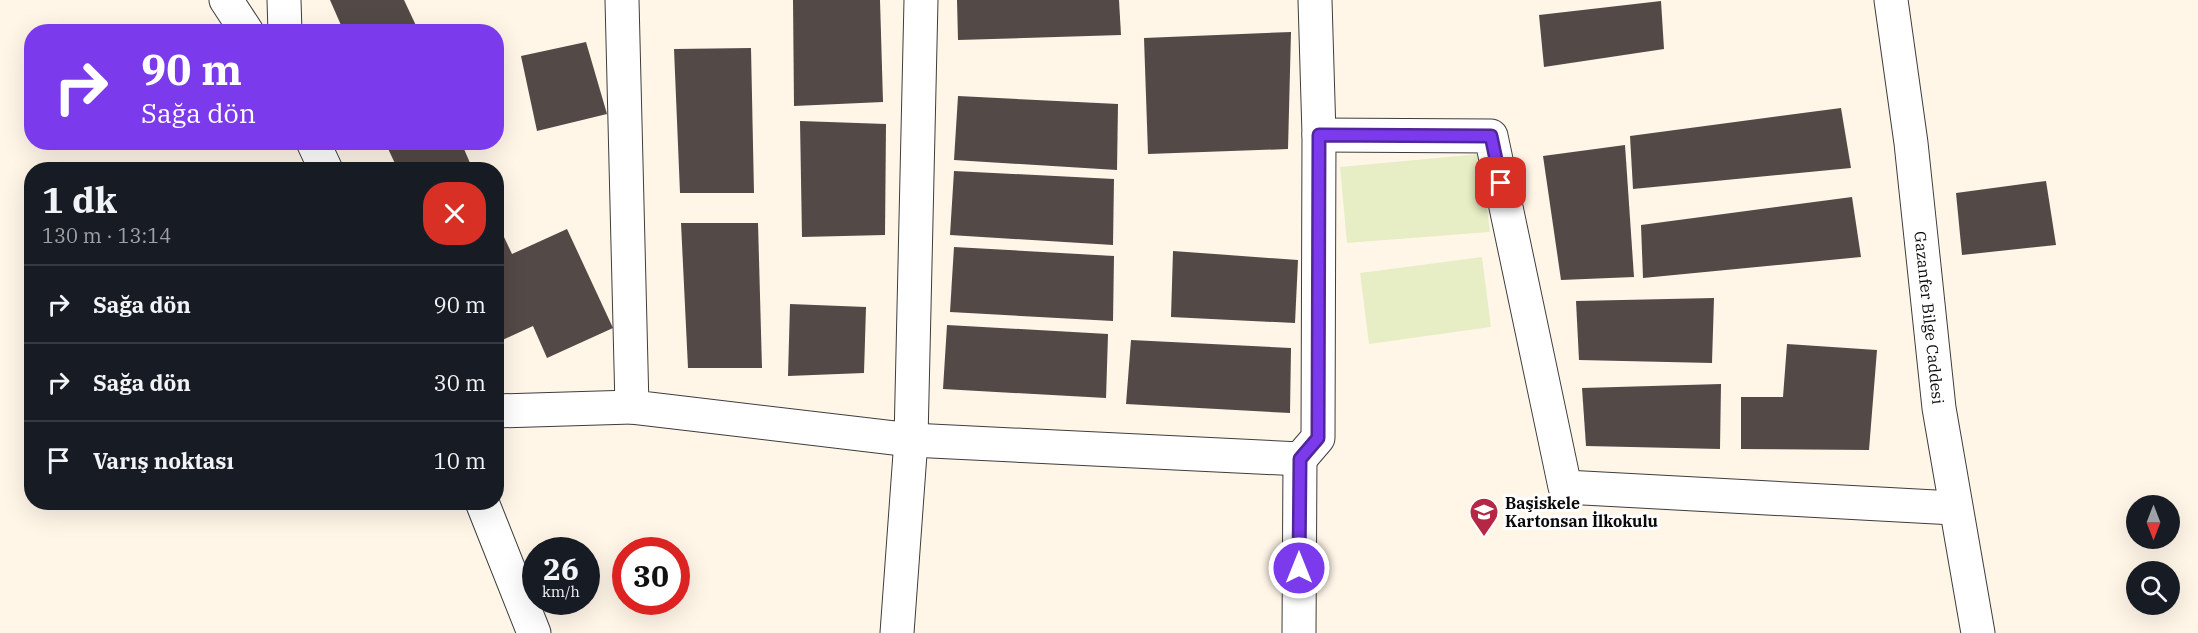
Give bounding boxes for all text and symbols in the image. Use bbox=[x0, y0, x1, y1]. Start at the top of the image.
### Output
text: 90 m bbox=[141, 42, 242, 97]
icon: right bbox=[42, 48, 120, 126]
text: Sağa dön bbox=[141, 95, 256, 130]
pin bbox=[1475, 157, 1526, 208]
icon: arrive bbox=[1484, 166, 1517, 199]
text: 1 dk bbox=[42, 176, 117, 223]
button: close bbox=[423, 182, 486, 245]
text: 130 m · 13:14 bbox=[42, 222, 171, 249]
street label: Gazanfer Bilge Caddesi bbox=[1910, 230, 1949, 405]
icon: right bbox=[42, 288, 75, 321]
text: Sağa dön bbox=[93, 290, 191, 319]
text: 90 m bbox=[434, 290, 486, 319]
icon: right bbox=[42, 366, 75, 399]
text: Sağa dön bbox=[93, 368, 191, 397]
text: 30 m bbox=[434, 368, 486, 397]
icon: arrive bbox=[42, 444, 75, 477]
text: Varış noktası bbox=[93, 446, 234, 475]
text: 10 m bbox=[434, 446, 486, 475]
place label: Başiskele Kartonsan İlkokulu bbox=[1505, 493, 1658, 531]
north arrow bbox=[2126, 495, 2180, 549]
map controls bbox=[2126, 495, 2180, 615]
school or university icon: Başiskele Kartonsan İlkokulu bbox=[1468, 496, 1500, 538]
position arrow bbox=[1267, 536, 1331, 600]
speed limit sign: 30 bbox=[612, 537, 690, 615]
text: 26 bbox=[543, 549, 579, 588]
button: search bbox=[2126, 561, 2180, 615]
text: km/h bbox=[542, 582, 580, 601]

